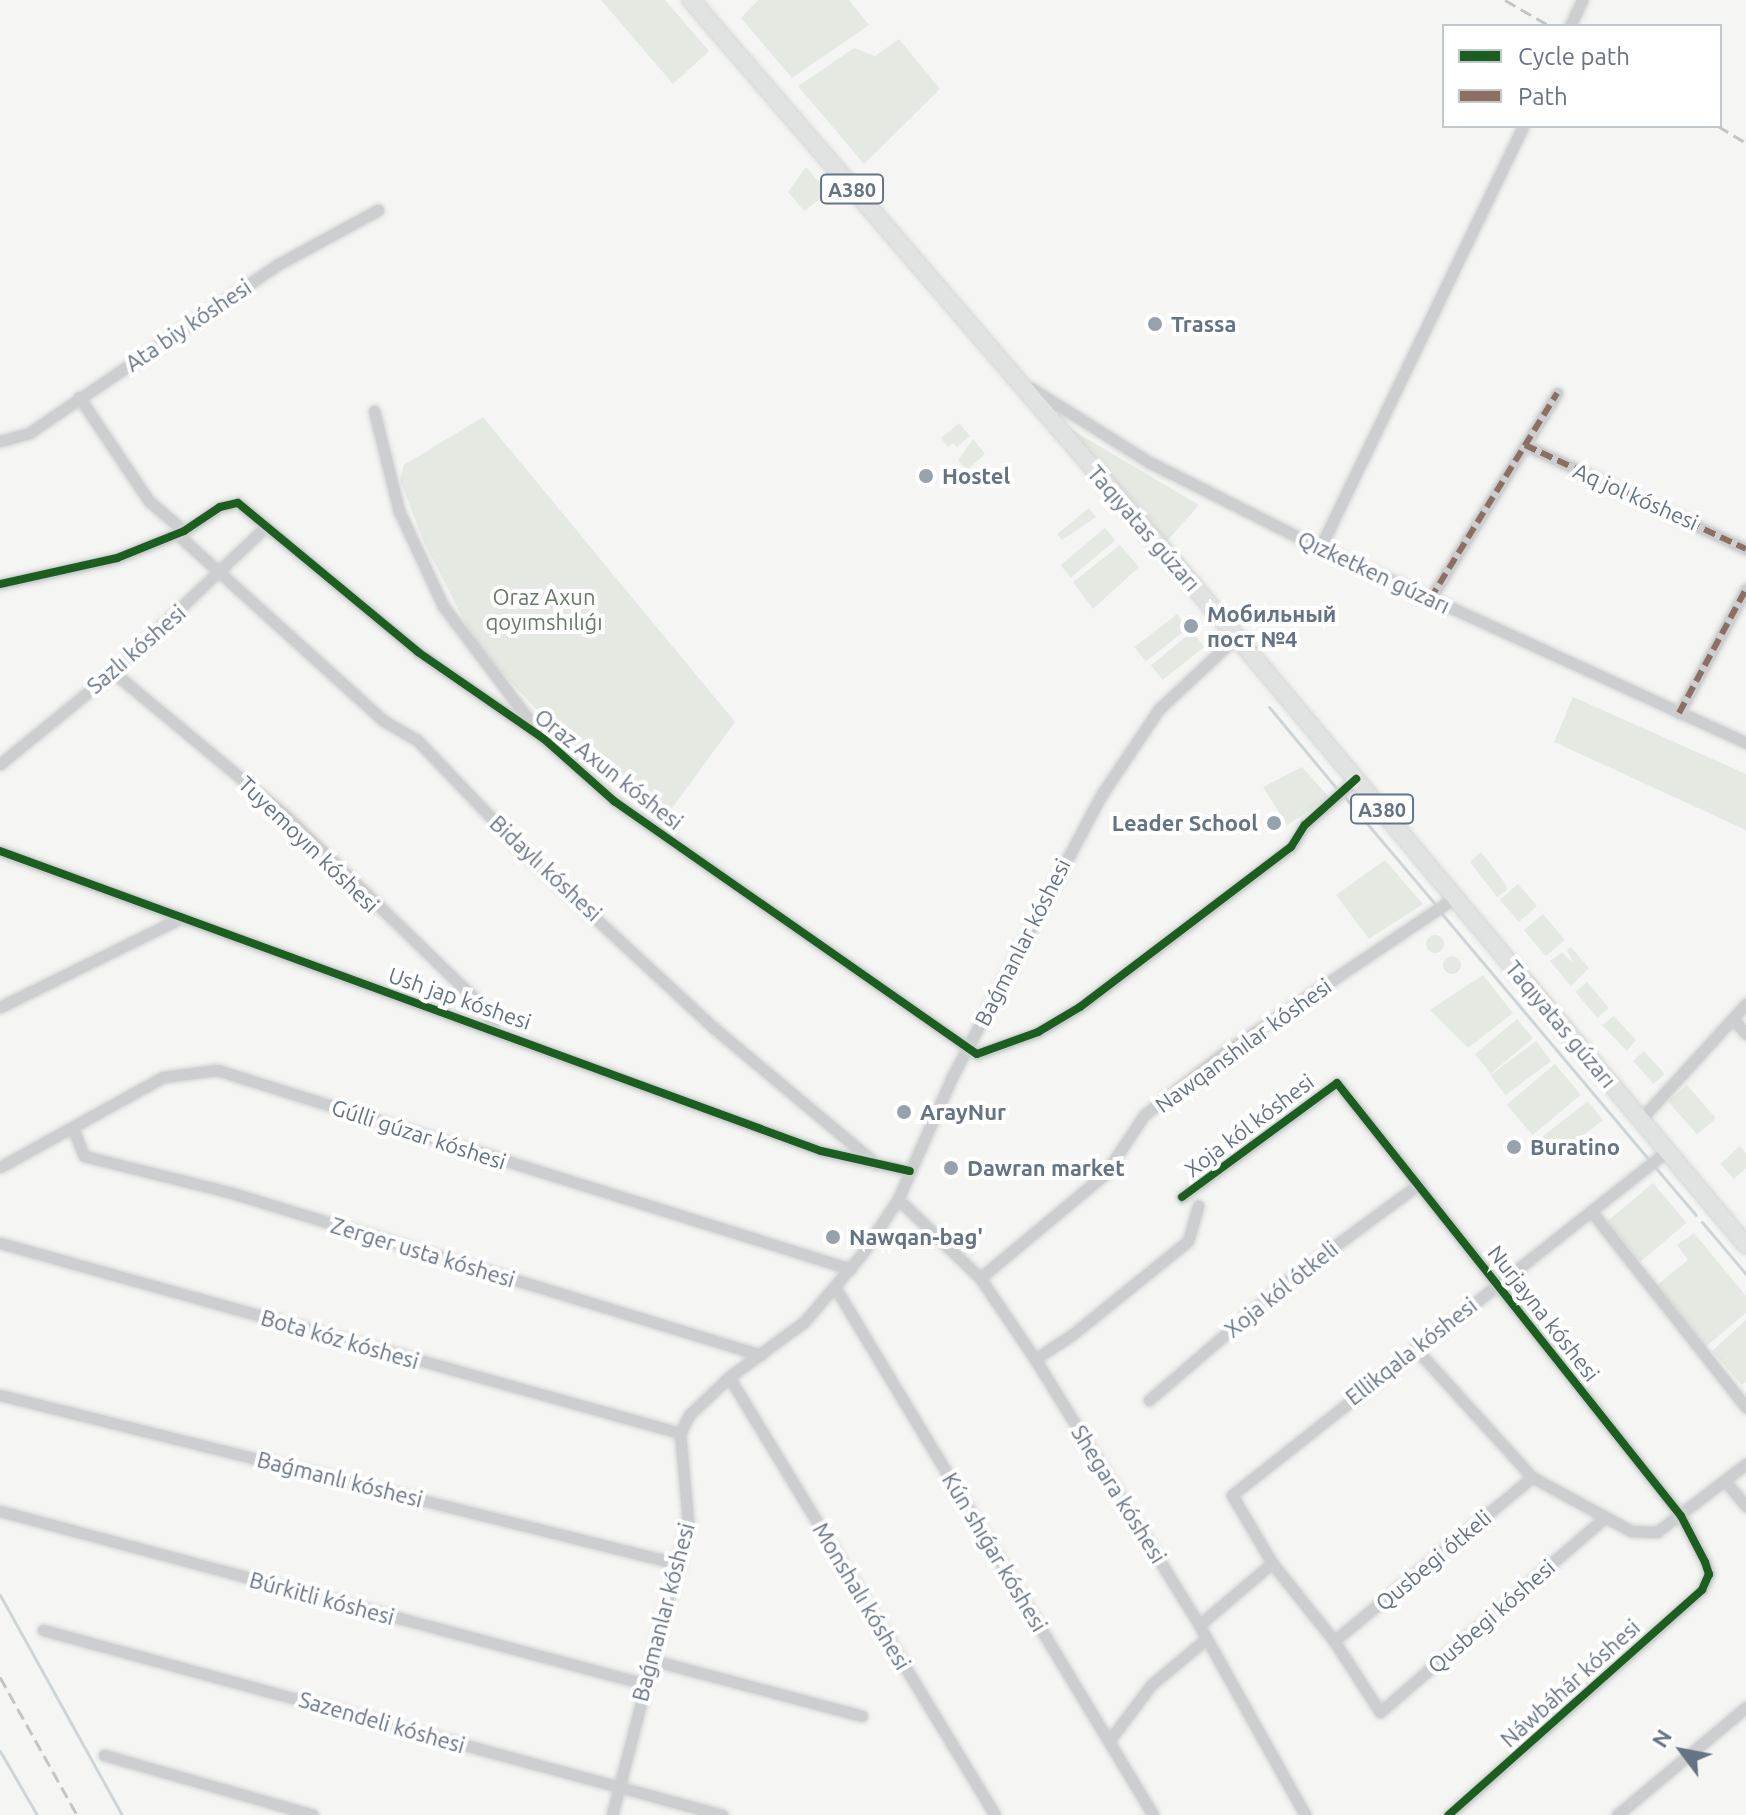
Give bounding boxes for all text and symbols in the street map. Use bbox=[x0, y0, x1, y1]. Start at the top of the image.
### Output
legend bbox=[1442, 24, 1722, 128]
text: Cycle path bbox=[1518, 43, 1630, 70]
text: Path bbox=[1518, 83, 1568, 110]
road number: A380 bbox=[820, 173, 884, 205]
street label: Ata biy kóshesi bbox=[120, 273, 256, 377]
place label: Trassa bbox=[1171, 311, 1236, 337]
marker: Trassa bbox=[1146, 315, 1164, 333]
street label: Aq jol kóshesi bbox=[1569, 457, 1703, 535]
street label: Taqıyatas gúzarı bbox=[1082, 460, 1206, 596]
place label: Hostel bbox=[942, 463, 1010, 489]
marker: Hostel bbox=[917, 467, 935, 485]
street label: Qızketken gúzarı bbox=[1294, 525, 1454, 619]
park label: Oraz Axun qoyımshılıǵı bbox=[485, 583, 603, 634]
street label: Sazlı kóshesi bbox=[81, 599, 191, 699]
place label: Мобильный пост №4 bbox=[1207, 600, 1336, 652]
marker: Мобильный пост №4 bbox=[1182, 617, 1200, 635]
street label: Oraz Axun kóshesi bbox=[530, 703, 688, 835]
street label: Tuyemoyın kóshesi bbox=[233, 770, 385, 918]
road number: A380 bbox=[1350, 793, 1414, 825]
street label: Bidaylı kóshesi bbox=[485, 810, 607, 926]
place label: Leader School bbox=[1112, 810, 1258, 836]
marker: Leader School bbox=[1265, 814, 1283, 832]
street label: Baǵmanlar kóshesi bbox=[968, 854, 1076, 1030]
street label: Taqıyatas gúzarı bbox=[1500, 955, 1622, 1093]
street label: Ush jap kóshesi bbox=[385, 961, 535, 1035]
street label: Nawqanshılar kóshesi bbox=[1150, 972, 1336, 1118]
street label: Xoja kól kóshesi bbox=[1179, 1068, 1319, 1182]
street label: Gúlli gúzar kóshesi bbox=[329, 1093, 509, 1175]
place label: ArayNur bbox=[920, 1099, 1006, 1125]
marker: ArayNur bbox=[895, 1103, 913, 1121]
place label: Buratino bbox=[1530, 1134, 1620, 1160]
marker: Buratino bbox=[1505, 1138, 1523, 1156]
place label: Dawran market bbox=[967, 1155, 1125, 1181]
marker: Dawran market bbox=[942, 1159, 960, 1177]
street label: Zerger usta kóshesi bbox=[328, 1211, 518, 1293]
place label: Nawqan-bag' bbox=[849, 1224, 983, 1250]
marker: Nawqan-bag' bbox=[824, 1228, 842, 1246]
street label: Xoja kól ótkeli bbox=[1219, 1235, 1343, 1343]
street label: Nurjayna kóshesi bbox=[1483, 1240, 1605, 1386]
street label: Ellikqala kóshesi bbox=[1340, 1292, 1482, 1410]
street label: Bota kóz kóshesi bbox=[258, 1304, 422, 1374]
street label: Shegara kóshesi bbox=[1066, 1420, 1172, 1568]
street label: Baǵmanlı kóshesi bbox=[255, 1446, 425, 1512]
street label: Kún shıǵar kóshesi bbox=[937, 1468, 1053, 1636]
street label: Qusbegi ótkeli bbox=[1370, 1504, 1496, 1616]
street label: Monshalı kóshesi bbox=[808, 1518, 916, 1674]
street label: Baǵmanlar kóshesi bbox=[626, 1520, 700, 1704]
street label: Qusbegi kóshesi bbox=[1422, 1554, 1560, 1678]
street label: Búrkitli kóshesi bbox=[247, 1566, 397, 1630]
street label: Náwbáhár kóshesi bbox=[1495, 1614, 1645, 1752]
street label: Sazendeli kóshesi bbox=[296, 1686, 468, 1758]
north arrow bbox=[1642, 1711, 1722, 1791]
text: N bbox=[1646, 1724, 1676, 1752]

